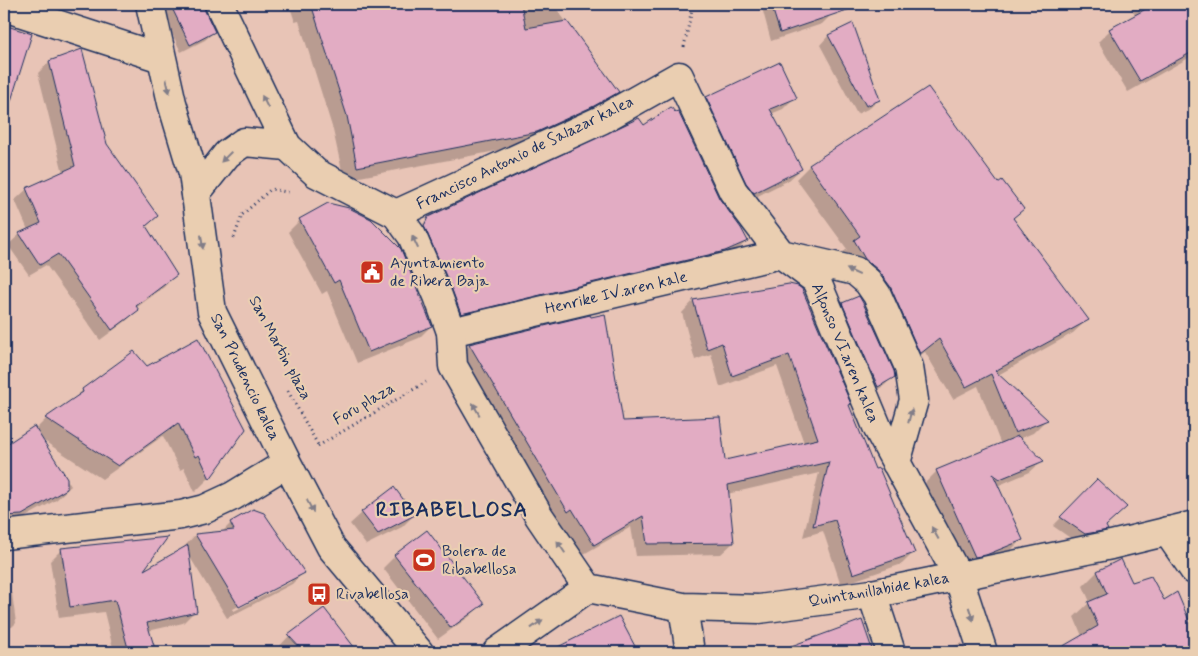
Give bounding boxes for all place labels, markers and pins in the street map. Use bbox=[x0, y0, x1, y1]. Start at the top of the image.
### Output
place label: Ayuntamiento de Ribera Baja bbox=[390, 253, 489, 292]
public building icon: Ayuntamiento de Ribera Baja bbox=[359, 259, 385, 285]
place label: Bolera de Ribabellosa bbox=[442, 541, 517, 580]
sports icon: Bolera de Ribabellosa bbox=[411, 547, 437, 573]
bus stop icon: Rivabellosa bbox=[306, 581, 332, 607]
place label: Rivabellosa bbox=[336, 584, 409, 605]

